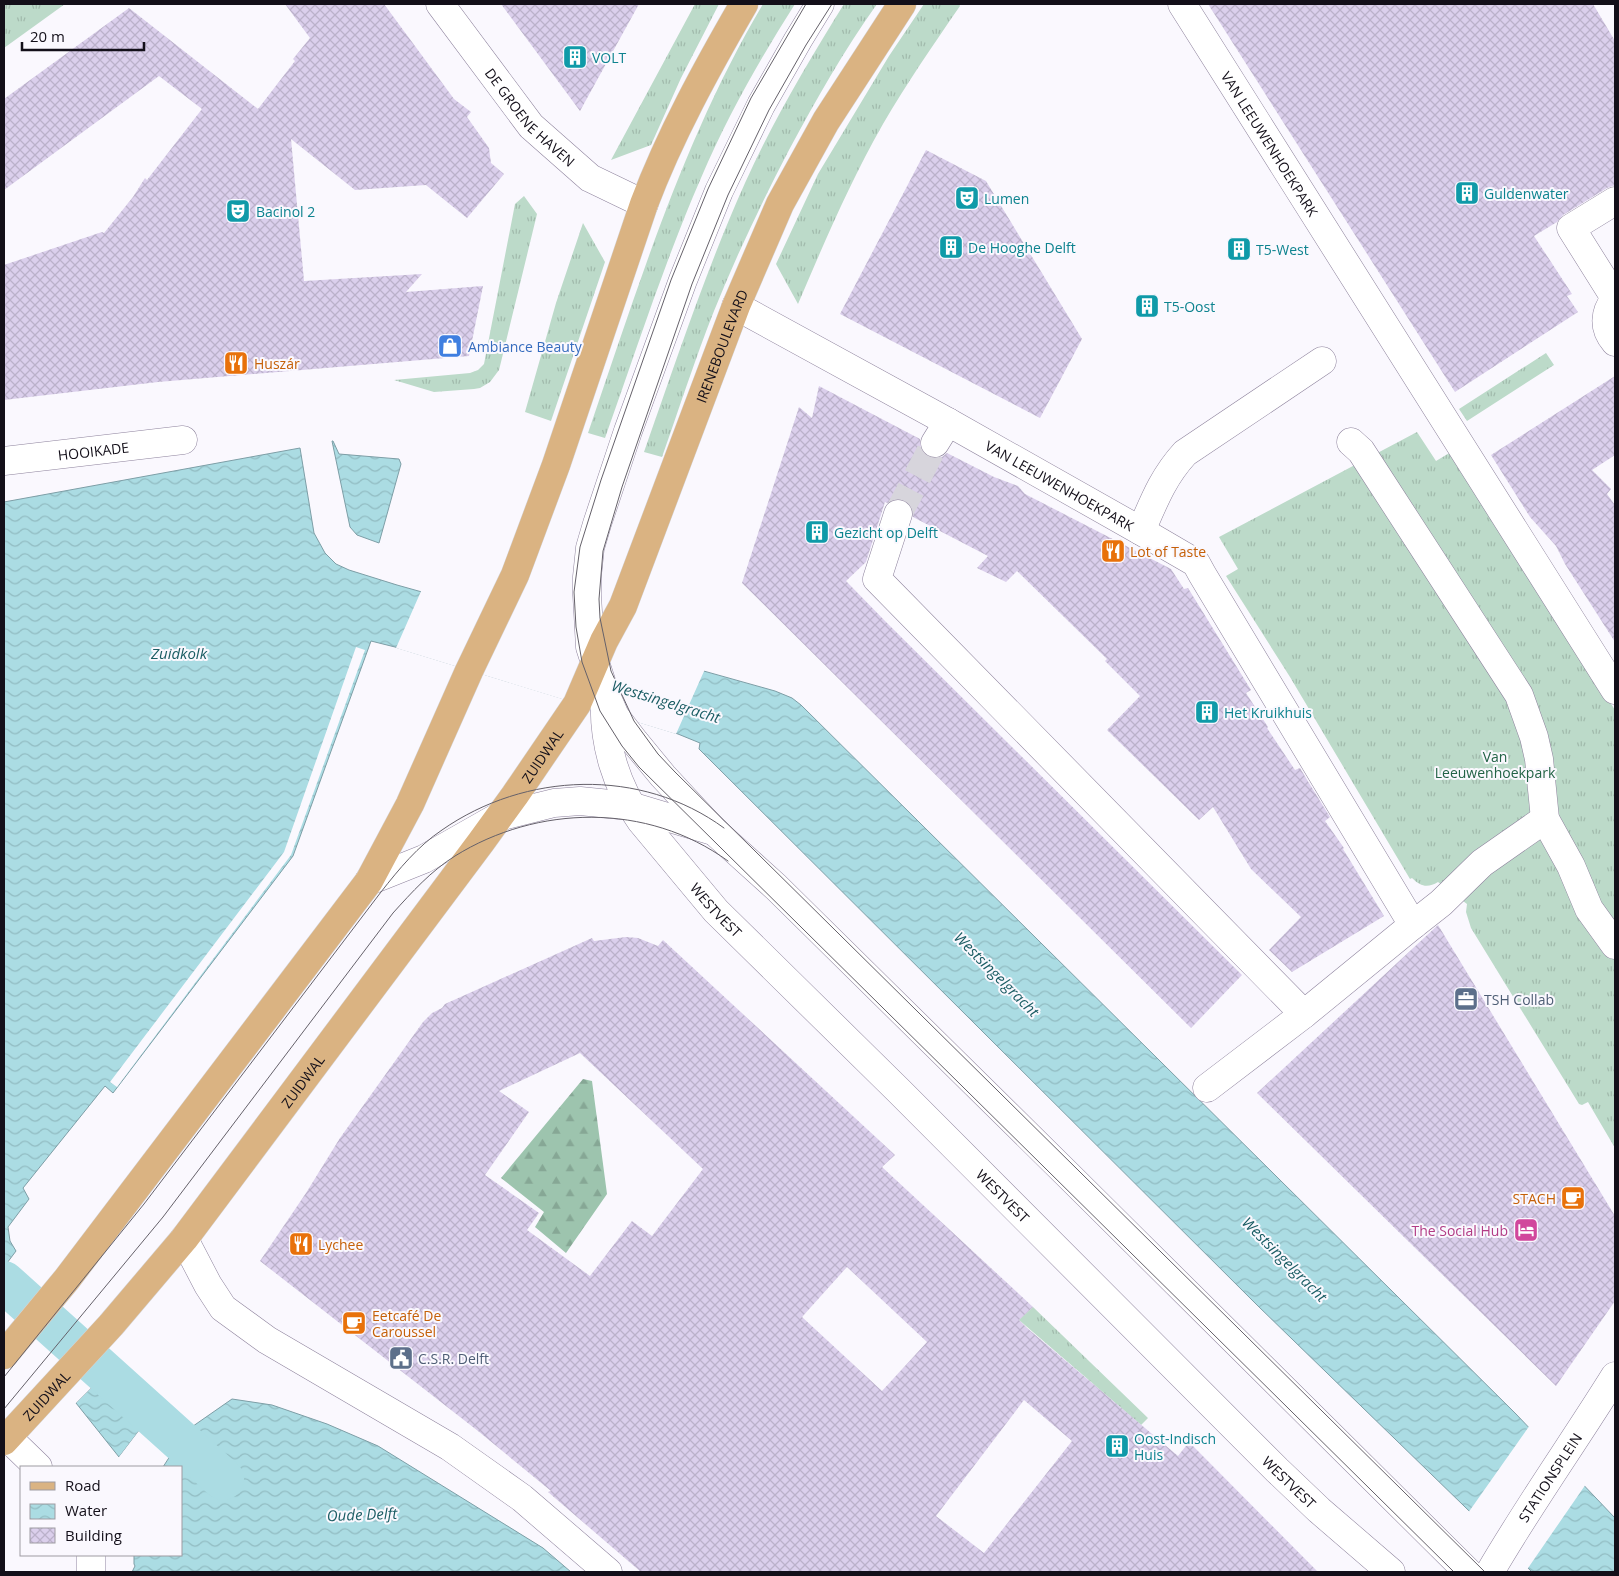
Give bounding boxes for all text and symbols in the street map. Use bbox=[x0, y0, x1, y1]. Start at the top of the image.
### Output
scale bar bbox=[22, 20, 145, 52]
text: 20 m bbox=[30, 26, 65, 46]
building icon: VOLT bbox=[562, 44, 588, 70]
place label: VOLT bbox=[592, 48, 627, 67]
street label: DE GROENE HAVEN bbox=[481, 64, 579, 170]
street label: VAN LEEUWENHOEKPARK bbox=[1217, 67, 1323, 220]
building icon: Guldenwater bbox=[1454, 180, 1480, 206]
place label: Guldenwater bbox=[1484, 184, 1569, 203]
theatre icon: Lumen bbox=[954, 185, 980, 211]
place label: Lumen bbox=[984, 189, 1029, 208]
theatre icon: Bacinol 2 bbox=[225, 198, 251, 224]
place label: Bacinol 2 bbox=[256, 202, 315, 221]
building icon: De Hooghe Delft bbox=[938, 234, 964, 260]
building icon: T5-West bbox=[1226, 236, 1252, 262]
place label: De Hooghe Delft bbox=[968, 238, 1076, 257]
place label: T5-West bbox=[1256, 240, 1309, 259]
street label: IRENEBOULEVARD bbox=[691, 286, 752, 405]
building icon: T5-Oost bbox=[1134, 293, 1160, 319]
place label: T5-Oost bbox=[1164, 297, 1215, 316]
shop icon: Ambiance Beauty bbox=[437, 333, 463, 359]
place label: Ambiance Beauty bbox=[468, 337, 583, 356]
restaurant icon: Huszár bbox=[223, 350, 249, 376]
place label: Huszár bbox=[254, 354, 300, 373]
street label: VAN LEEUWENHOEKPARK bbox=[982, 436, 1138, 535]
street label: HOOIKADE bbox=[57, 437, 130, 464]
building icon: Gezicht op Delft bbox=[804, 519, 830, 545]
place label: Gezicht op Delft bbox=[834, 523, 938, 542]
restaurant icon: Lot of Taste bbox=[1100, 538, 1126, 564]
place label: Lot of Taste bbox=[1130, 542, 1206, 561]
water label: Zuidkolk bbox=[150, 643, 208, 663]
water label: Westsingelgracht bbox=[609, 675, 724, 727]
building icon: Het Kruikhuis bbox=[1194, 699, 1220, 725]
place label: Het Kruikhuis bbox=[1224, 703, 1312, 722]
street label: ZUIDWAL bbox=[517, 725, 567, 786]
park label: Van Leeuwenhoekpark bbox=[1435, 747, 1556, 782]
street label: WESTVEST bbox=[687, 878, 746, 941]
water label: Westsingelgracht bbox=[950, 927, 1044, 1021]
office icon: TSH Collab bbox=[1453, 986, 1479, 1012]
place label: TSH Collab bbox=[1484, 990, 1554, 1009]
street label: ZUIDWAL bbox=[276, 1051, 328, 1111]
street label: WESTVEST bbox=[973, 1165, 1034, 1226]
cafe icon: STACH bbox=[1560, 1185, 1586, 1211]
place label: STACH bbox=[1513, 1189, 1556, 1208]
water label: Westsingelgracht bbox=[1238, 1212, 1332, 1306]
hotel icon: The Social Hub bbox=[1513, 1217, 1539, 1243]
place label: The Social Hub bbox=[1411, 1221, 1508, 1240]
restaurant icon: Lychee bbox=[288, 1231, 314, 1257]
place label: Lychee bbox=[318, 1235, 363, 1254]
place label: Eetcafé De Caroussel bbox=[372, 1306, 441, 1341]
cafe icon: Eetcafé De Caroussel bbox=[341, 1310, 367, 1336]
public building icon: C.S.R. Delft bbox=[388, 1345, 414, 1371]
place label: C.S.R. Delft bbox=[418, 1349, 489, 1368]
street label: ZUIDWAL bbox=[18, 1366, 74, 1424]
place label: Oost-Indisch Huis bbox=[1134, 1429, 1216, 1464]
street label: STATIONSPLEIN bbox=[1513, 1429, 1586, 1525]
building icon: Oost-Indisch Huis bbox=[1104, 1433, 1130, 1459]
street label: WESTVEST bbox=[1259, 1452, 1321, 1512]
legend bbox=[20, 1466, 182, 1556]
text: Road bbox=[65, 1475, 101, 1495]
text: Water bbox=[65, 1500, 107, 1520]
water label: Oude Delft bbox=[326, 1503, 399, 1525]
text: Building bbox=[65, 1525, 122, 1545]

